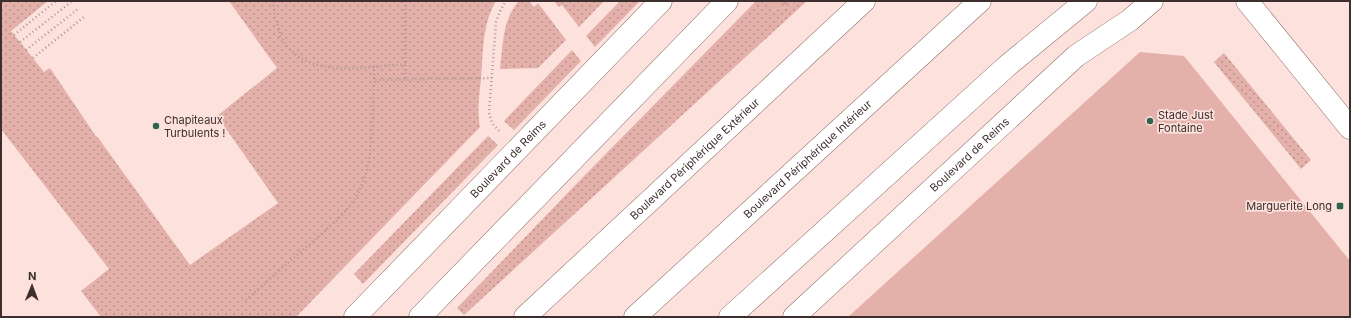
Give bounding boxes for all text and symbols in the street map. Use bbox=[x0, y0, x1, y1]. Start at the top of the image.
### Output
street label: Boulevard Périphérique Extérieur bbox=[627, 95, 762, 223]
street label: Boulevard Périphérique Intérieur bbox=[741, 97, 874, 221]
place label: Stade Just Fontaine bbox=[1158, 108, 1214, 135]
place label: Chapiteaux Turbulents ! bbox=[164, 113, 225, 140]
street label: Boulevard de Reims bbox=[927, 114, 1012, 195]
marker: Stade Just Fontaine bbox=[1145, 116, 1155, 126]
street label: Boulevard de Reims bbox=[467, 117, 549, 201]
marker: Chapiteaux Turbulents ! bbox=[151, 121, 161, 131]
place label: Marguerite Long bbox=[1246, 199, 1332, 213]
marker: Marguerite Long bbox=[1335, 201, 1345, 211]
north arrow bbox=[12, 266, 52, 306]
text: N bbox=[28, 269, 36, 283]

